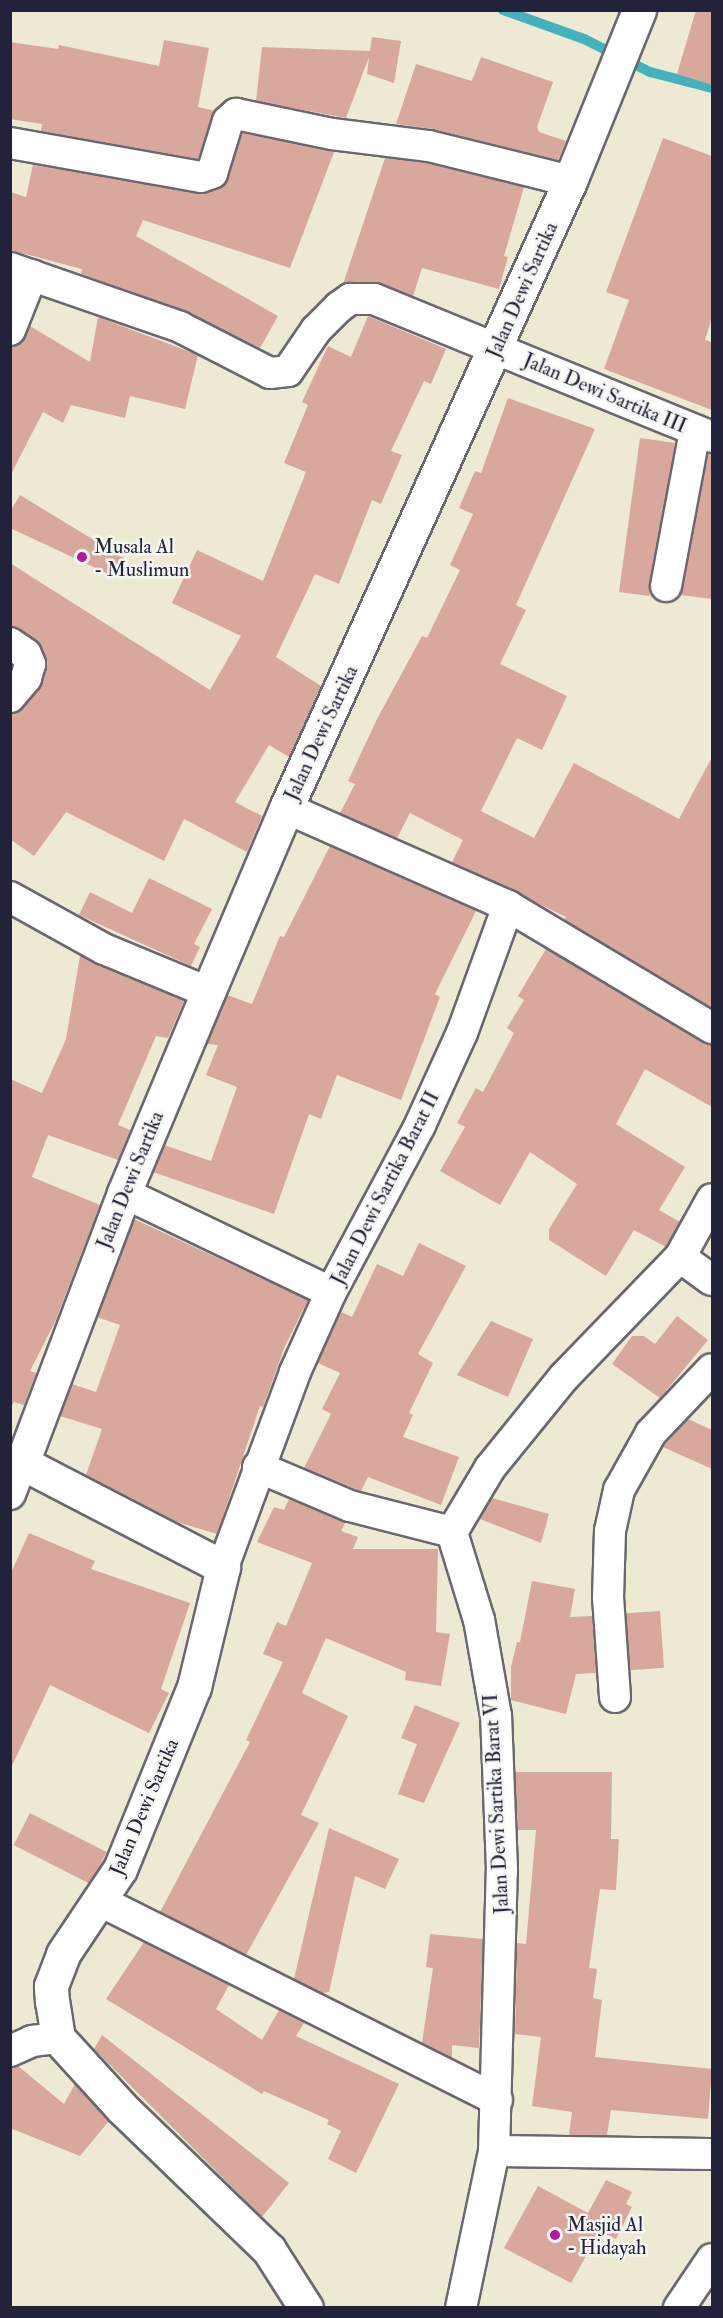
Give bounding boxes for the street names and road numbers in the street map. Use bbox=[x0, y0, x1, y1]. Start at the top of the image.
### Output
street label: Jalan Dewi Sartika bbox=[481, 218, 563, 362]
street label: Jalan Dewi Sartika III bbox=[520, 348, 690, 438]
street label: Jalan Dewi Sartika bbox=[279, 662, 363, 804]
street label: Jalan Dewi Sartika Barat II bbox=[326, 1087, 444, 1289]
street label: Jalan Dewi Sartika bbox=[91, 1108, 169, 1252]
street label: Jalan Dewi Sartika Barat VI bbox=[478, 1693, 514, 1915]
street label: Jalan Dewi Sartika bbox=[104, 1735, 184, 1879]

